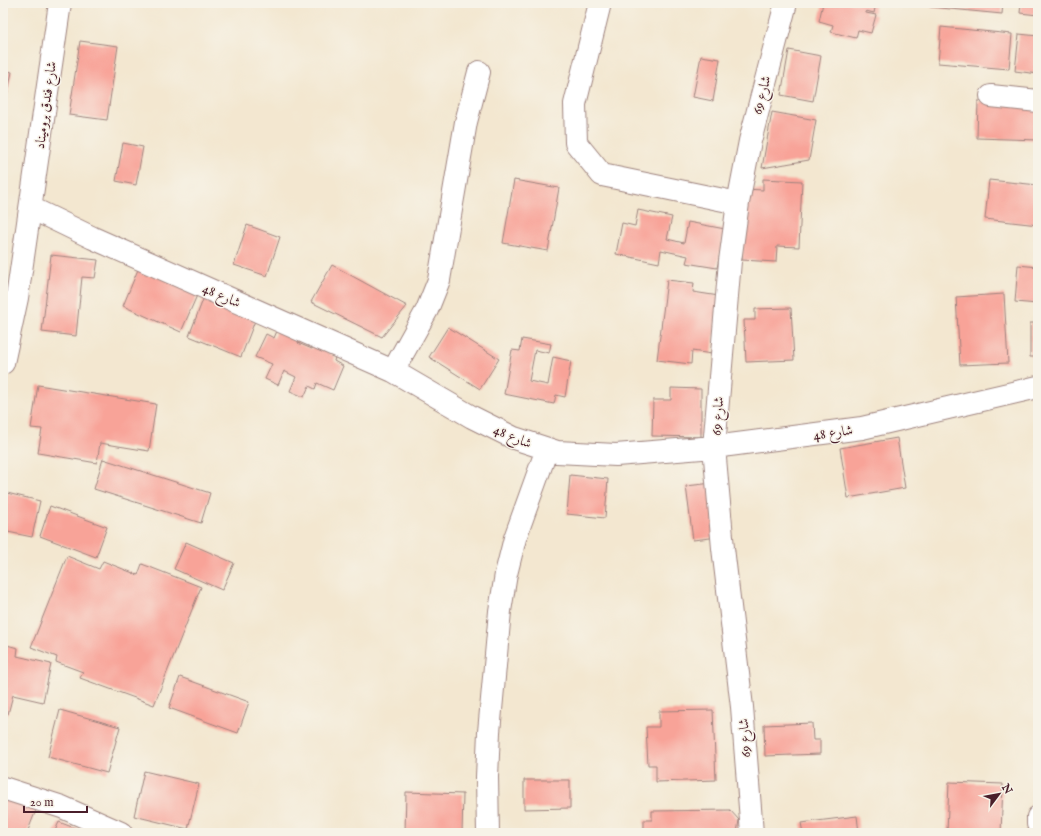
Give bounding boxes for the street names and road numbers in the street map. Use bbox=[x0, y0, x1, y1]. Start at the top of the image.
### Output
street label: شارع فندق بروميناد bbox=[31, 60, 63, 150]
street label: شارع 69 bbox=[748, 74, 777, 117]
street label: شارع 48 bbox=[199, 280, 243, 314]
street label: شارع 69 bbox=[708, 396, 730, 436]
street label: شارع 48 bbox=[490, 421, 534, 455]
street label: شارع 48 bbox=[812, 421, 854, 447]
street label: شارع 69 bbox=[735, 717, 757, 758]

